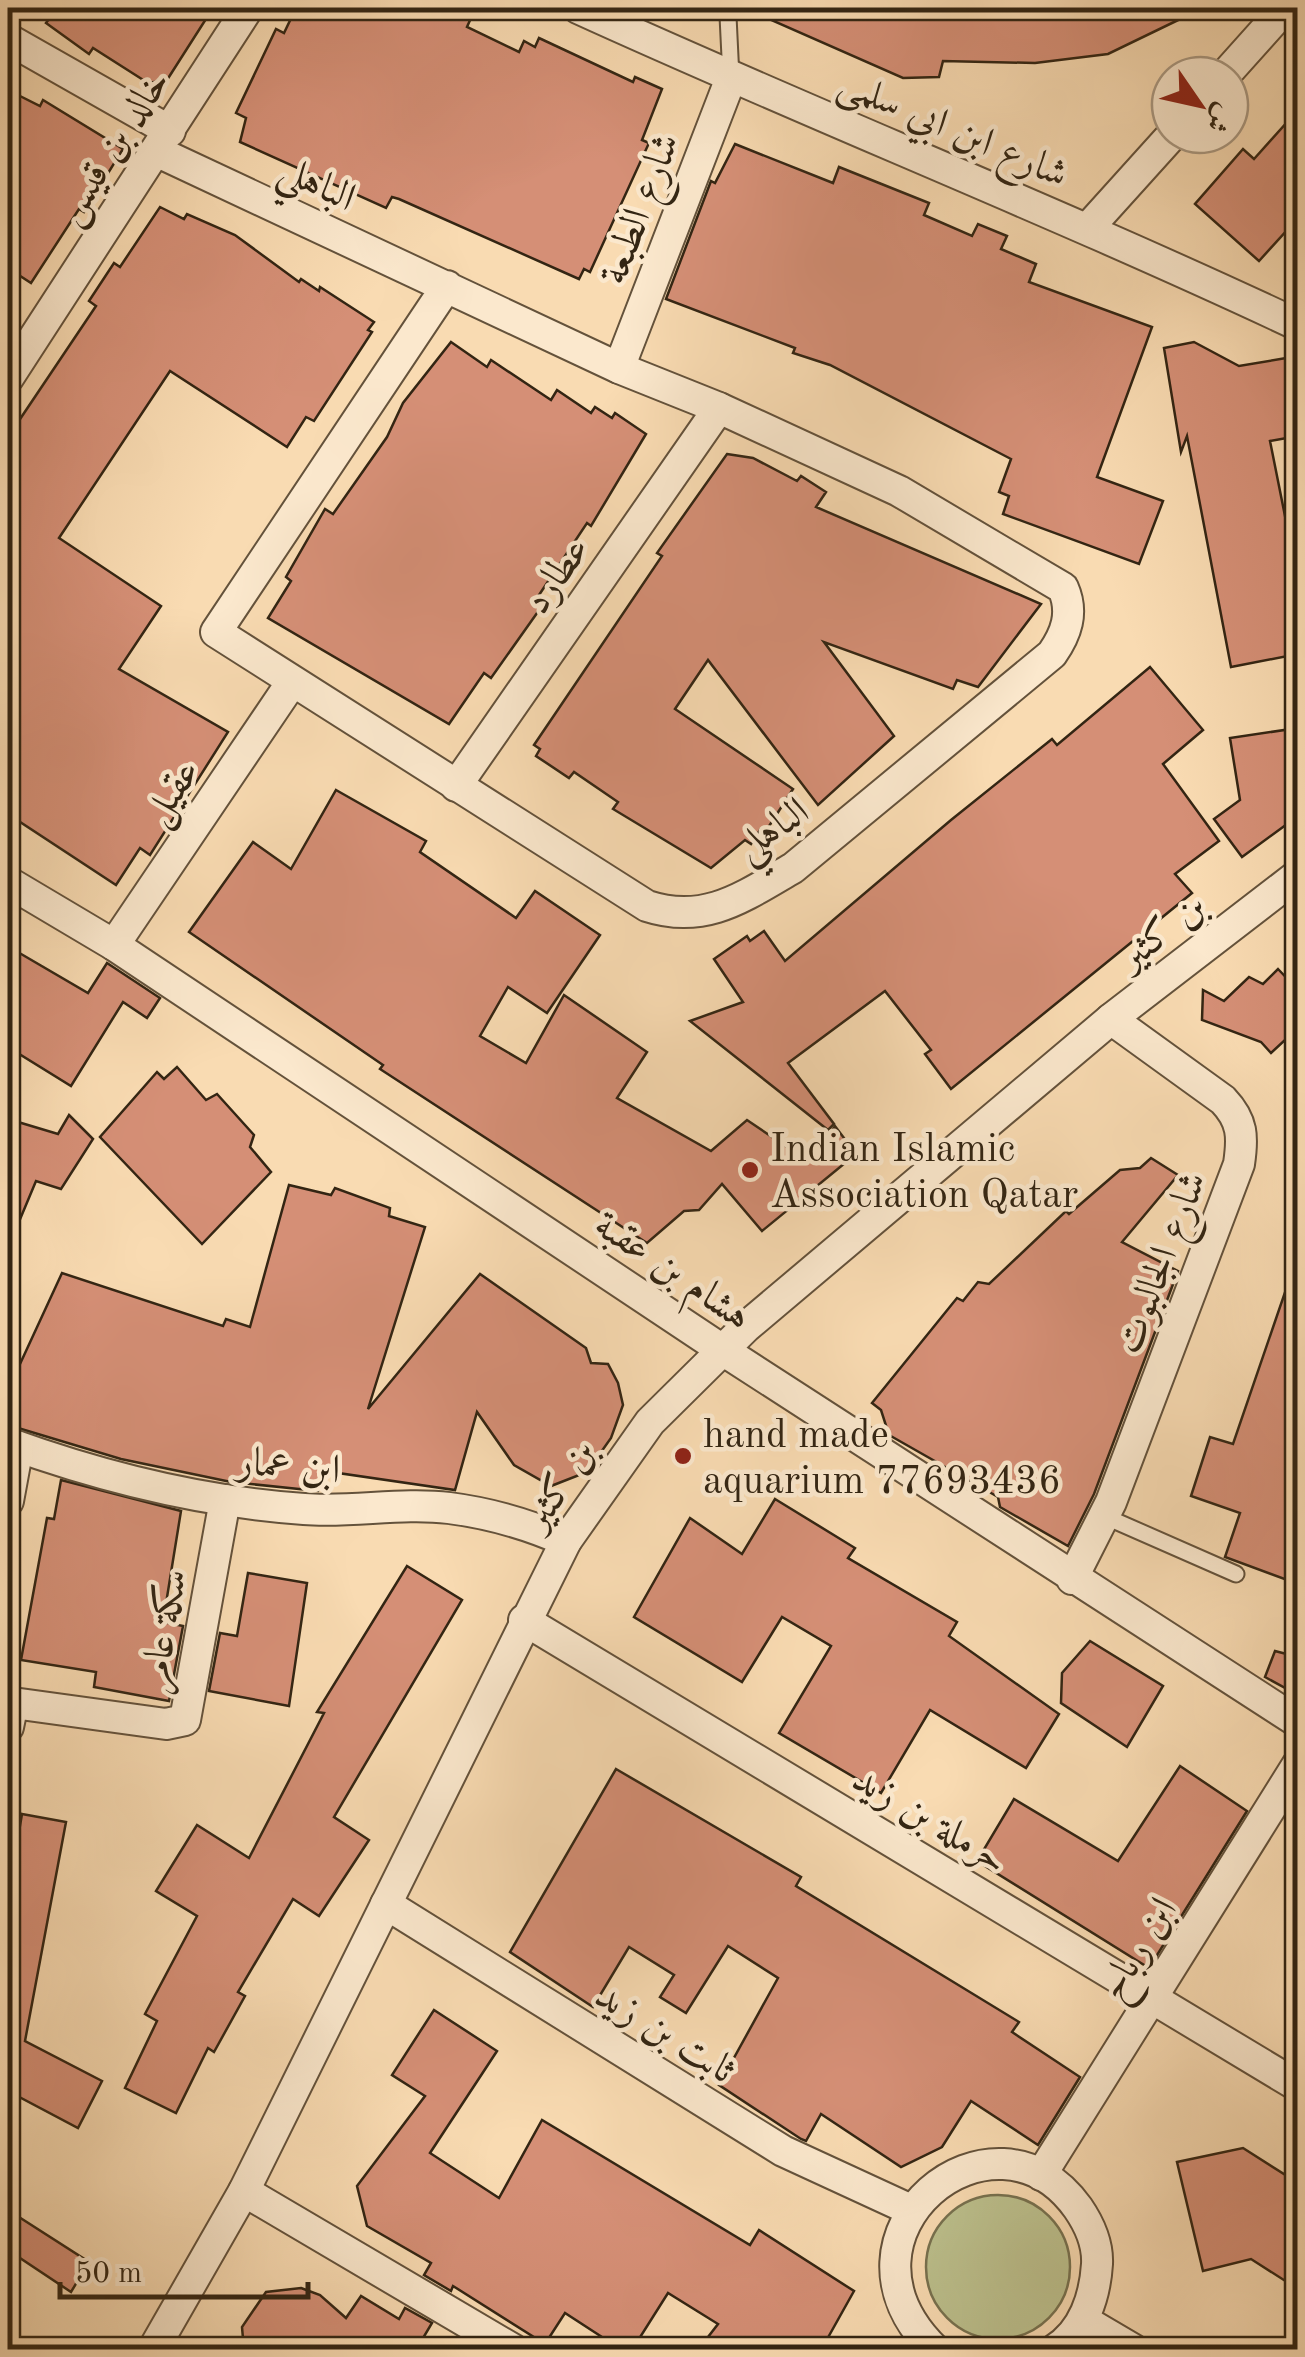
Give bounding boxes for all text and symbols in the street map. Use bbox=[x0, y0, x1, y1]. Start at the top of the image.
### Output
north arrow bbox=[1150, 55, 1250, 155]
street label: خالد بن قيس bbox=[50, 64, 182, 235]
street label: شارع ابن ابي سلمى bbox=[828, 64, 1073, 206]
text: ش bbox=[1199, 98, 1238, 137]
street label: شارع الطبعة bbox=[595, 129, 698, 294]
street label: الباهلي bbox=[266, 151, 361, 234]
street label: عطارد bbox=[518, 530, 599, 622]
street label: عقيل bbox=[137, 753, 214, 836]
street label: الباهلي bbox=[729, 792, 826, 883]
street label: بن كثير bbox=[1108, 886, 1215, 982]
place label: Indian Islamic Association Qatar bbox=[770, 1131, 1078, 1217]
marker: Indian Islamic Association Qatar bbox=[739, 1159, 761, 1181]
street label: شارع الجالبوت bbox=[1110, 1167, 1225, 1363]
street label: هشام بن عقبة bbox=[580, 1206, 757, 1348]
place label: hand made aquarium 77693436 bbox=[703, 1417, 1061, 1503]
street label: بن كثير bbox=[514, 1433, 606, 1542]
street label: ابن عمار bbox=[232, 1443, 342, 1492]
marker: hand made aquarium 77693436 bbox=[672, 1445, 694, 1467]
street label: سكة عامر bbox=[133, 1566, 200, 1696]
street label: حرملة بن زيد bbox=[845, 1760, 1013, 1883]
street label: ابن رباح bbox=[1093, 1892, 1196, 2015]
street label: ثابت بن زيد bbox=[587, 1976, 741, 2094]
scale bar bbox=[60, 2237, 308, 2299]
text: 50 m bbox=[75, 2259, 142, 2289]

